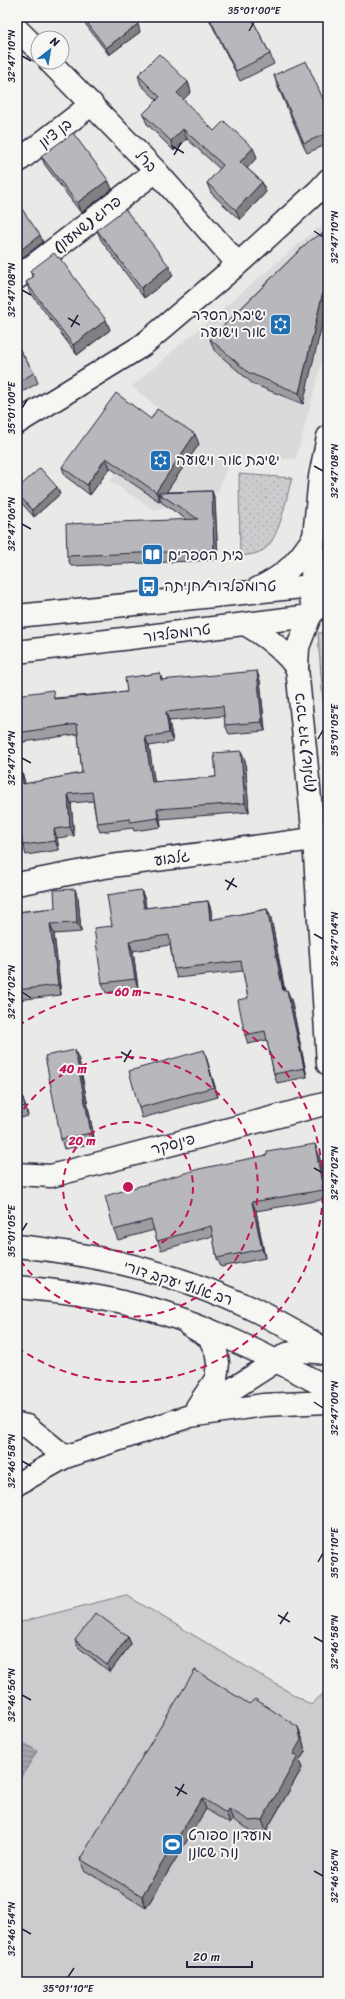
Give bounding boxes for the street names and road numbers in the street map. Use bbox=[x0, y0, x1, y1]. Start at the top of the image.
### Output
street label: בן ציון bbox=[32, 111, 78, 155]
street label: ברל bbox=[128, 144, 164, 179]
street label: פרוג (שמעון) bbox=[47, 189, 127, 259]
street label: טרומפלדור bbox=[142, 616, 212, 650]
street label: כיכר דוד (גולקו) bbox=[286, 692, 322, 794]
street label: גלבוע bbox=[152, 843, 192, 873]
street label: פינסקר bbox=[148, 1126, 198, 1162]
street label: רב אלוף יעקב דורי bbox=[120, 1253, 236, 1313]

